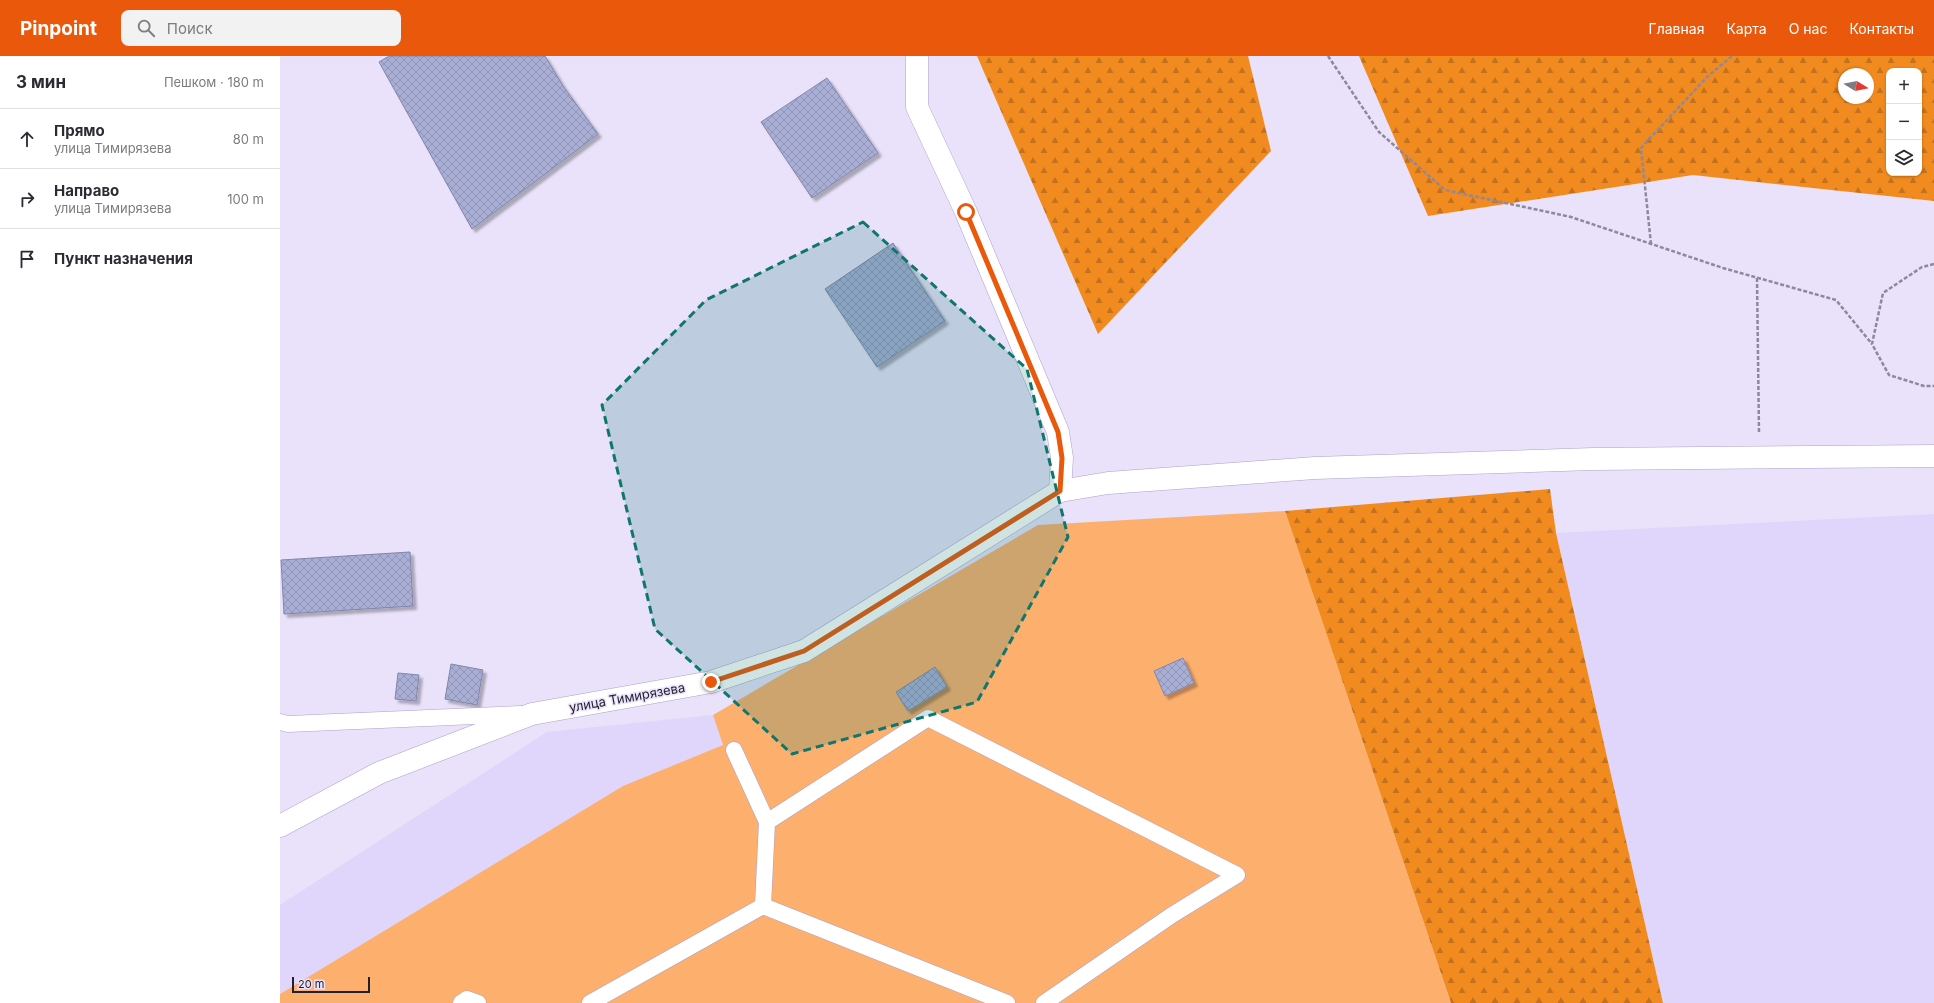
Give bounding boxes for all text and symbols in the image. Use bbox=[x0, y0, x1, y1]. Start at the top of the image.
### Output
search box bbox=[121, 10, 401, 46]
text: Pinpoint bbox=[20, 17, 97, 40]
icon: search bbox=[135, 17, 157, 39]
text: Поиск bbox=[167, 19, 213, 38]
text: Главная bbox=[1649, 20, 1704, 37]
text: Карта bbox=[1726, 20, 1767, 37]
text: О нас bbox=[1789, 20, 1827, 37]
text: Контакты bbox=[1849, 20, 1914, 37]
north arrow bbox=[1838, 68, 1874, 104]
map controls bbox=[1886, 68, 1922, 176]
button: + bbox=[1886, 68, 1922, 104]
text: 3 мин bbox=[16, 72, 66, 92]
text: Пешком · 180 m bbox=[164, 74, 264, 90]
button: − bbox=[1886, 104, 1922, 140]
text: Прямо bbox=[54, 121, 105, 140]
icon: ahead bbox=[16, 128, 38, 150]
text: 80 m bbox=[233, 131, 264, 147]
text: улица Тимирязева bbox=[54, 140, 171, 156]
button: layers bbox=[1886, 140, 1922, 176]
text: Направо bbox=[54, 181, 119, 200]
icon: right bbox=[16, 188, 38, 210]
text: 100 m bbox=[227, 191, 264, 207]
text: улица Тимирязева bbox=[54, 200, 171, 216]
route start bbox=[957, 203, 975, 221]
icon: arrive bbox=[16, 248, 38, 270]
text: Пункт назначения bbox=[54, 249, 193, 268]
route end bbox=[702, 673, 720, 691]
street label: улица Тимирязева bbox=[568, 679, 686, 715]
scale bar bbox=[292, 975, 370, 994]
text: 20 m bbox=[298, 977, 324, 991]

